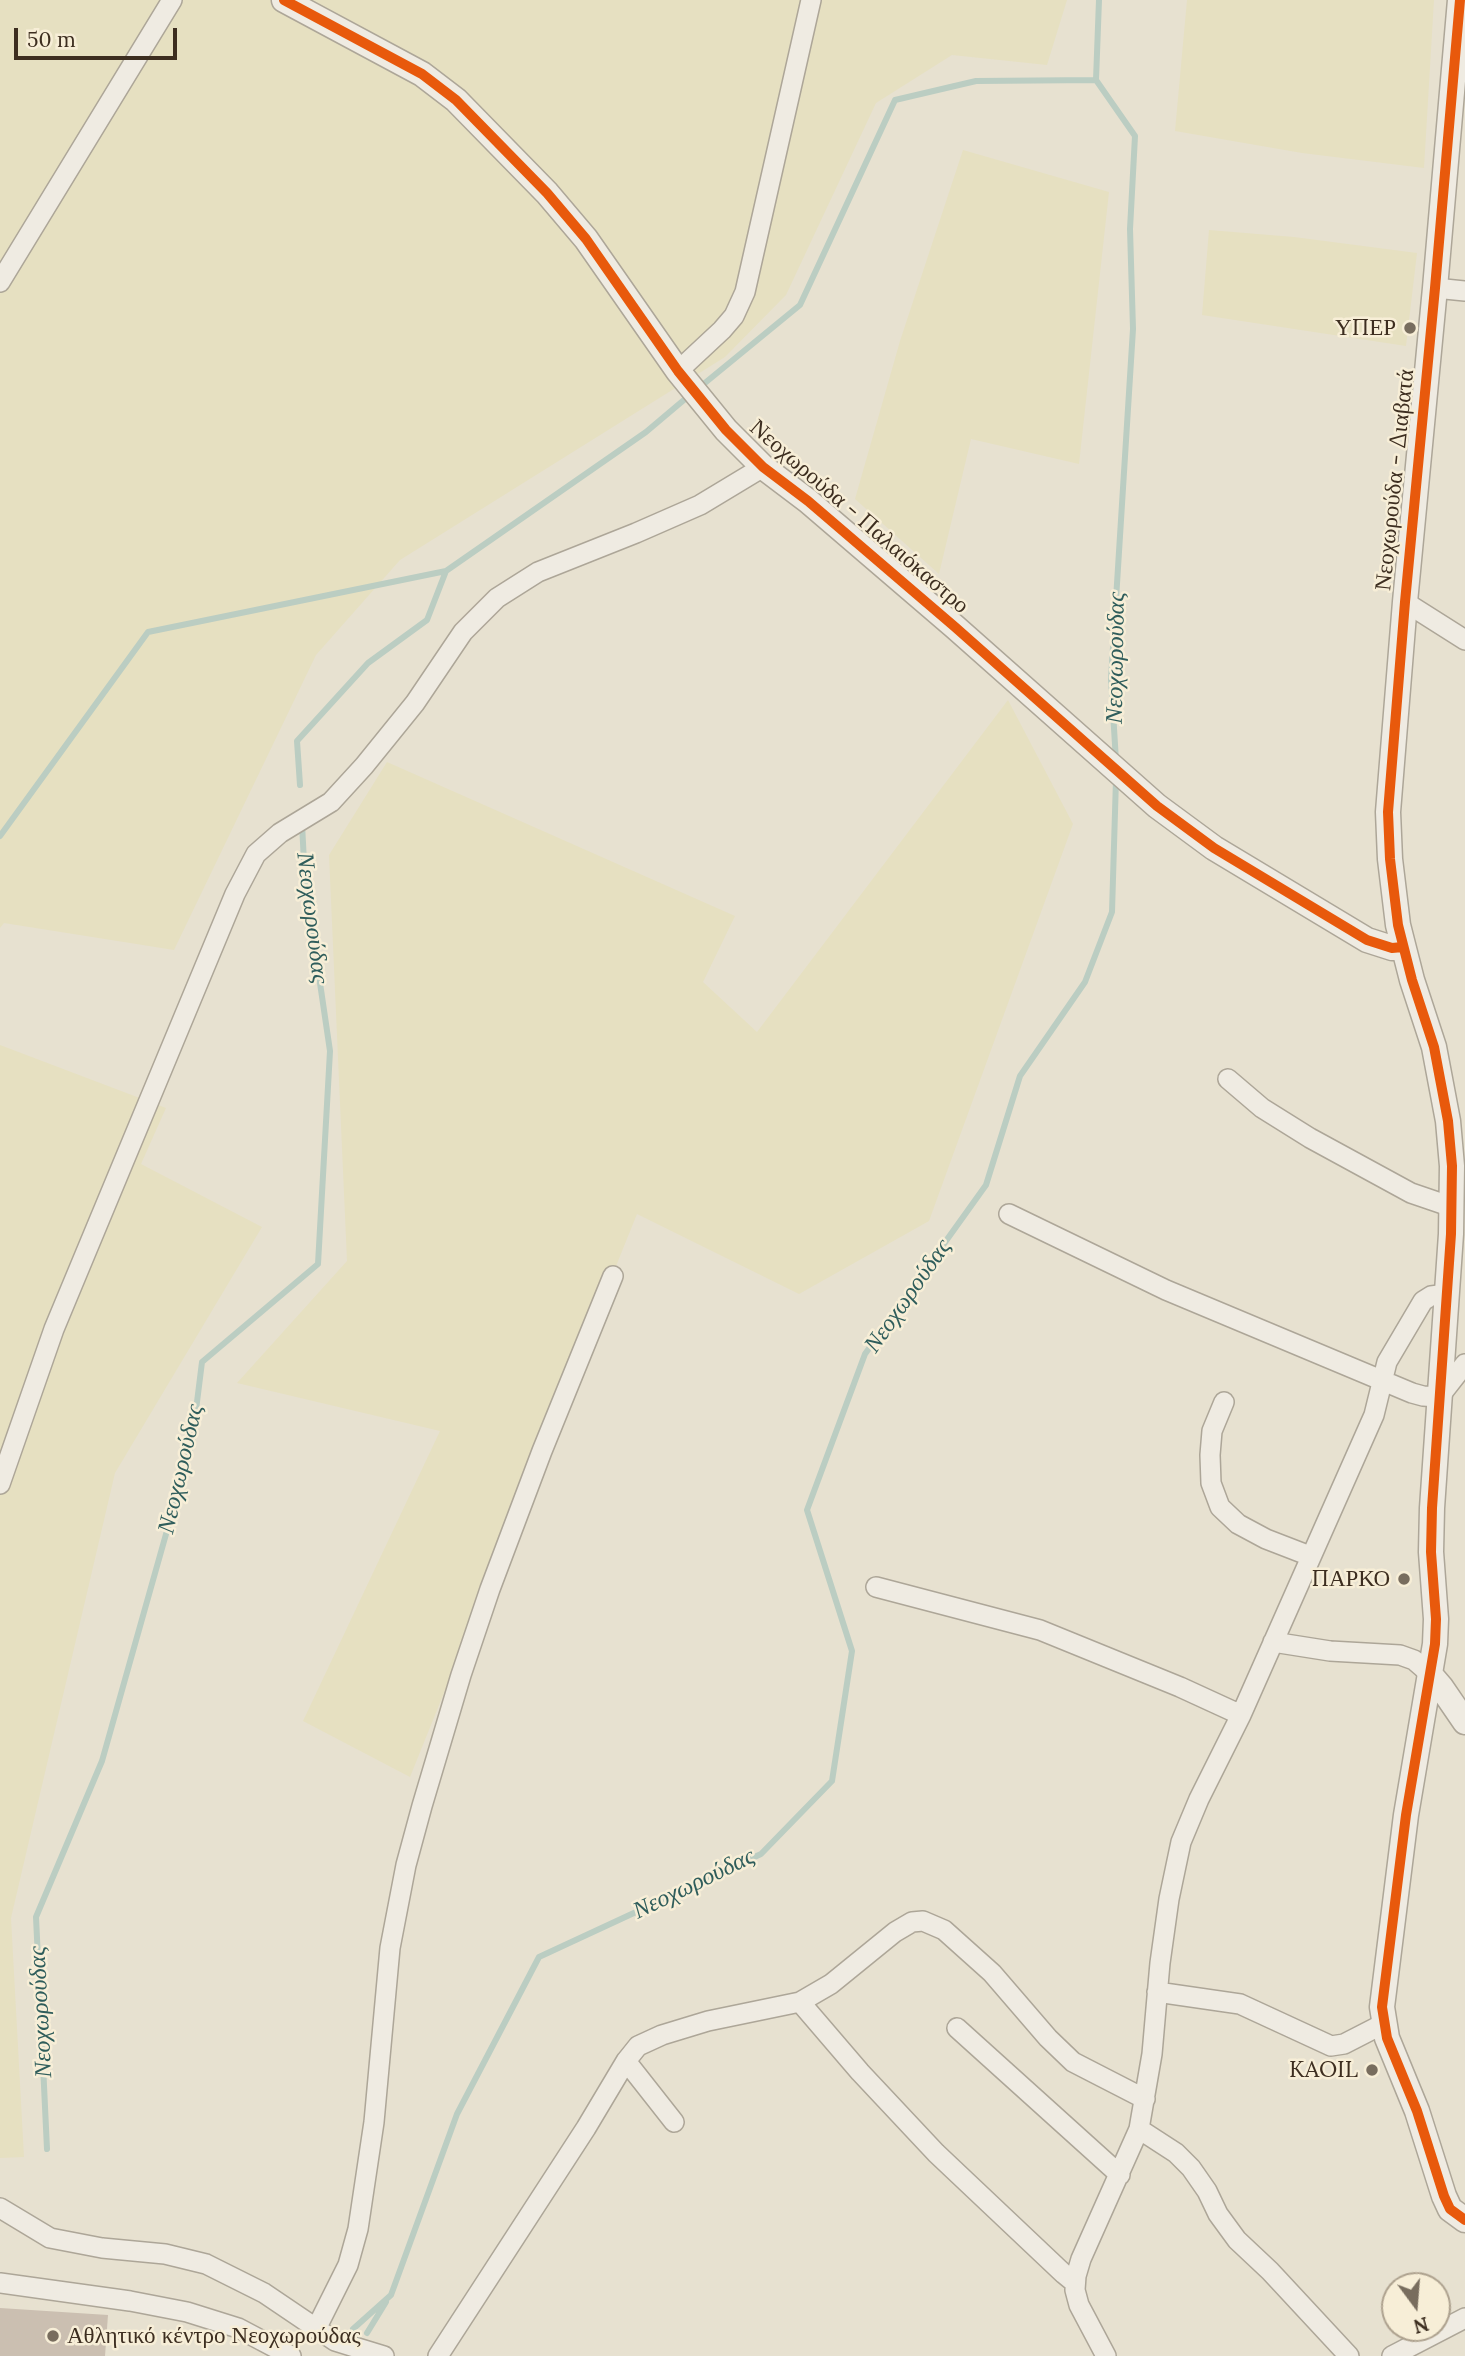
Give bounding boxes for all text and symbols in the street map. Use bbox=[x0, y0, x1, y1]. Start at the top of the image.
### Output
scale bar bbox=[18, 14, 180, 58]
text: 50 m bbox=[27, 26, 76, 53]
place label: ΥΠΕΡ bbox=[1335, 314, 1396, 342]
marker: ΥΠΕΡ bbox=[1402, 320, 1418, 336]
street label: Νεοχωρούδα - Διαβατά bbox=[1370, 368, 1420, 592]
street label: Νεοχωρούδα - Παλαιόκαστρο bbox=[744, 414, 974, 620]
water label: Νεοχωρούδας bbox=[1100, 592, 1132, 724]
water label: Νεοχωρούδας bbox=[290, 851, 334, 985]
water label: Νεοχωρούδας bbox=[858, 1234, 958, 1358]
water label: Νεοχωρούδας bbox=[152, 1401, 210, 1537]
place label: ΠΑΡΚΟ bbox=[1311, 1565, 1390, 1593]
marker: ΠΑΡΚΟ bbox=[1396, 1571, 1412, 1587]
water label: Νεοχωρούδας bbox=[628, 1842, 760, 1926]
water label: Νεοχωρούδας bbox=[23, 1945, 59, 2079]
place label: KAOIL bbox=[1289, 2056, 1358, 2084]
marker: KAOIL bbox=[1364, 2062, 1380, 2078]
north arrow bbox=[1381, 2272, 1451, 2342]
text: N bbox=[1411, 2312, 1432, 2339]
place label: Αθλητικό κέντρο Νεοχωρούδας bbox=[67, 2322, 361, 2350]
marker: Αθλητικό κέντρο Νεοχωρούδας bbox=[45, 2328, 61, 2344]

